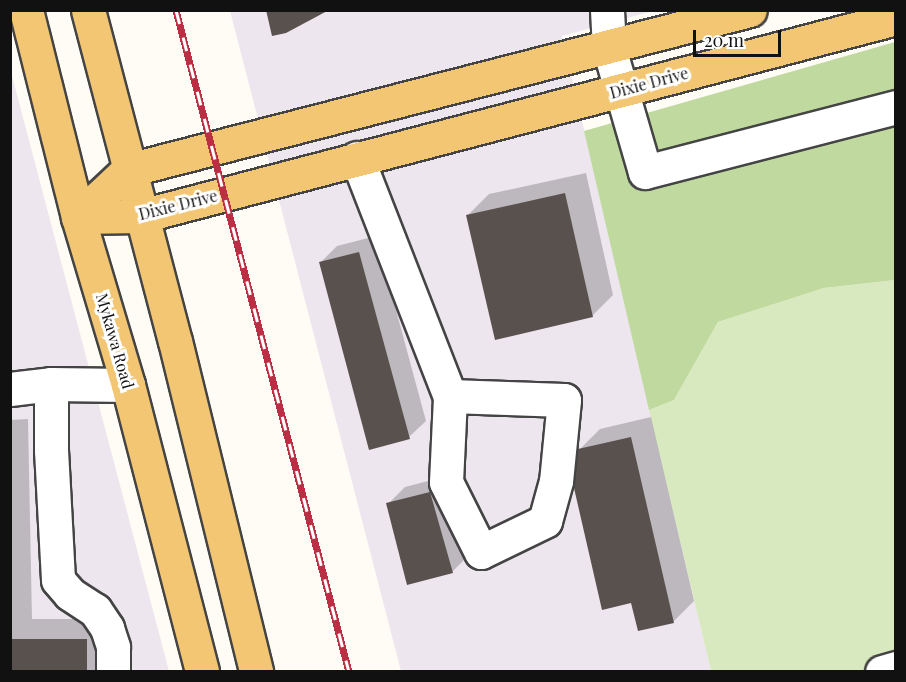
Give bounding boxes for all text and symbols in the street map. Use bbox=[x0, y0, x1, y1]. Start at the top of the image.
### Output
scale bar bbox=[696, 18, 784, 56]
text: 20 m bbox=[704, 28, 744, 52]
street label: Dixie Drive bbox=[608, 63, 690, 103]
street label: Dixie Drive bbox=[137, 186, 219, 224]
street label: Mykawa Road bbox=[92, 291, 138, 391]

